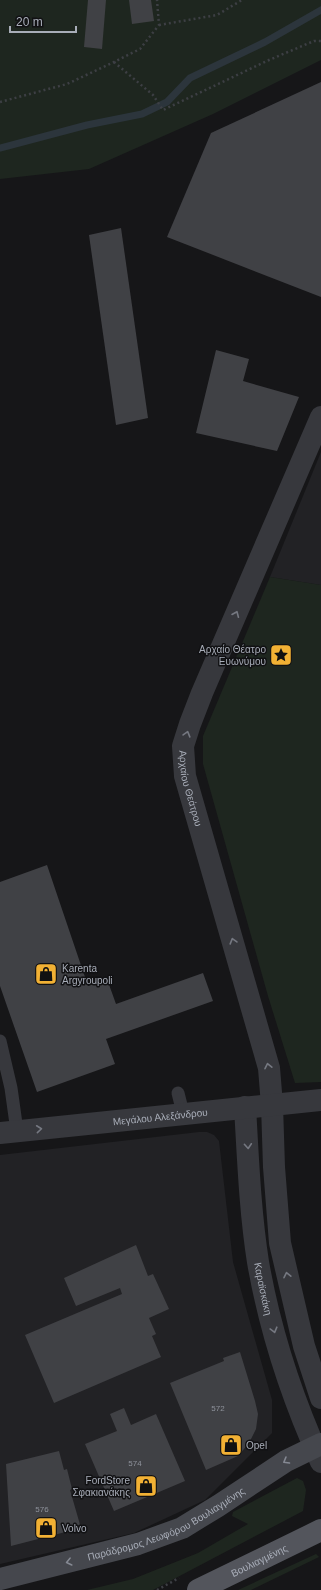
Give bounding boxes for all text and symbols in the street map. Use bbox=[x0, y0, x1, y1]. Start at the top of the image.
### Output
scale bar bbox=[10, 8, 76, 34]
text: 20 m bbox=[16, 15, 43, 29]
one-way arrow bbox=[231, 610, 239, 618]
place icon: Αρχαίο Θέατρο Ευωνύμου bbox=[268, 642, 294, 668]
place label: Αρχαίο Θέατρο Ευωνύμου bbox=[199, 644, 266, 667]
one-way arrow bbox=[182, 731, 191, 738]
street label: Αρχαίου Θεάτρου bbox=[177, 750, 204, 828]
one-way arrow bbox=[229, 938, 238, 945]
shop icon: Karenta Argyroupoli bbox=[33, 961, 59, 987]
place label: Karenta Argyroupoli bbox=[62, 963, 113, 986]
one-way arrow bbox=[264, 1063, 272, 1069]
street label: Μεγάλου Αλεξάνδρου bbox=[112, 1107, 208, 1127]
one-way arrow bbox=[36, 1124, 42, 1133]
one-way arrow bbox=[243, 1143, 252, 1149]
street label: Καραϊσκάκη bbox=[252, 1262, 274, 1316]
one-way arrow bbox=[283, 1272, 291, 1278]
one-way arrow bbox=[269, 1326, 277, 1333]
house number: 572 bbox=[211, 1404, 225, 1413]
shop icon: Opel bbox=[218, 1432, 244, 1458]
place label: Opel bbox=[246, 1440, 267, 1451]
one-way arrow bbox=[283, 1457, 290, 1464]
house number: 574 bbox=[128, 1459, 142, 1468]
shop icon: FordStore Σφακιανάκης bbox=[133, 1473, 159, 1499]
place label: FordStore Σφακιανάκης bbox=[72, 1475, 130, 1498]
street label: Παράδρομος Λεωφόρου Βουλιαγμένης bbox=[86, 1485, 247, 1563]
house number: 576 bbox=[35, 1505, 49, 1514]
shop icon: Volvo bbox=[33, 1515, 59, 1541]
place label: Volvo bbox=[62, 1523, 87, 1534]
street label: Βουλιαγμένης bbox=[229, 1542, 289, 1579]
one-way arrow bbox=[66, 1558, 72, 1566]

